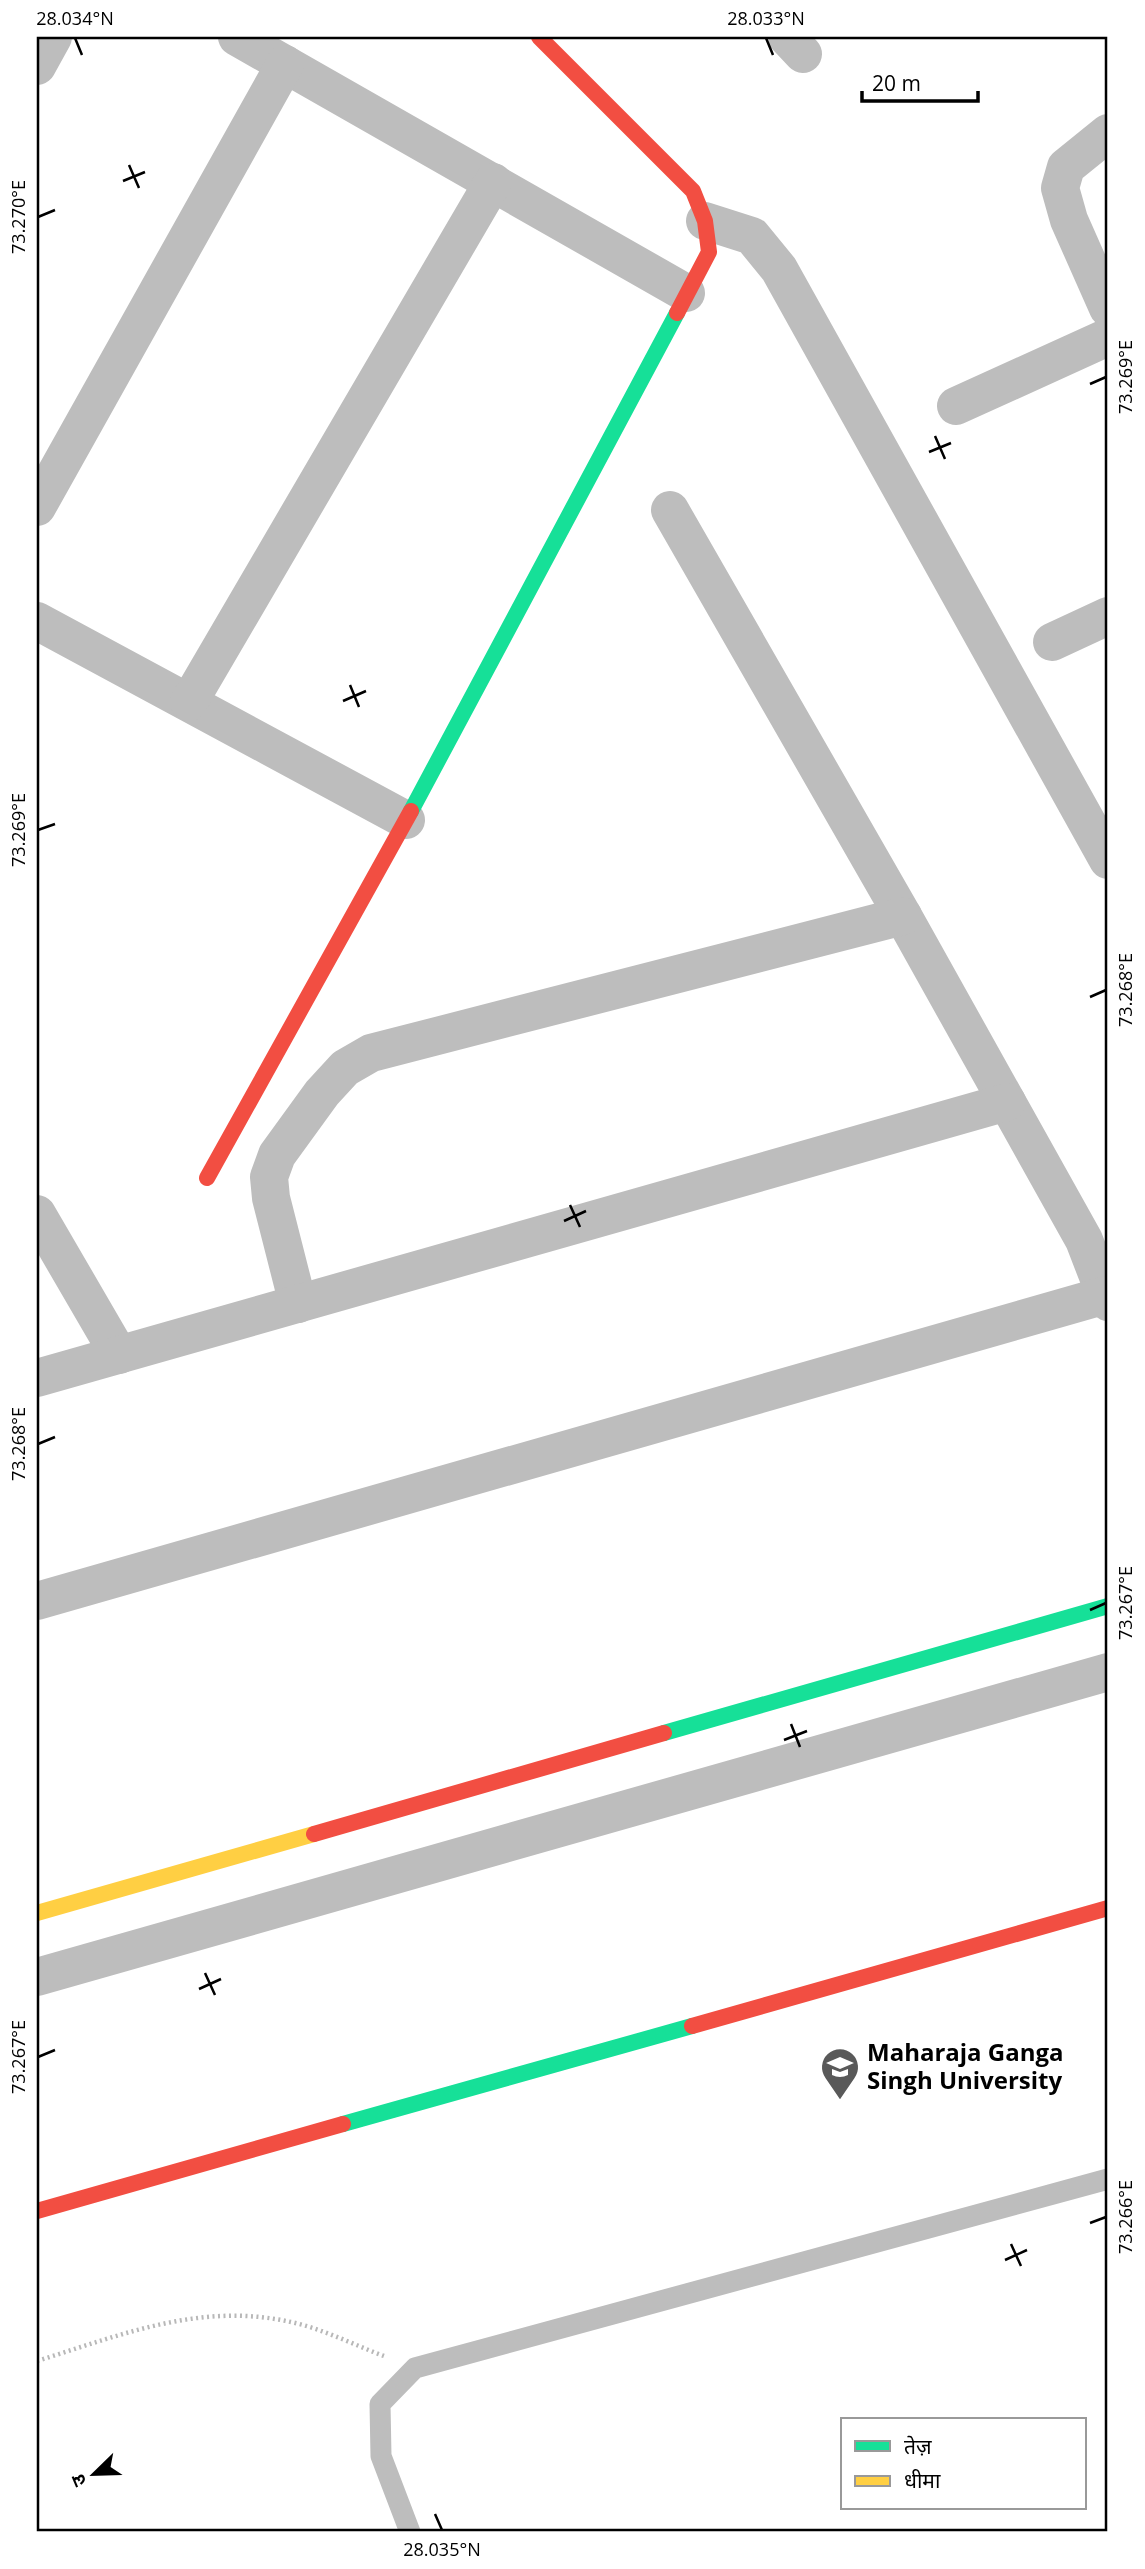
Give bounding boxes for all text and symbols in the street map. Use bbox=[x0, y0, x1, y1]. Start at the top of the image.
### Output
text: 28.034°N bbox=[36, 6, 114, 30]
text: 28.033°N bbox=[727, 6, 805, 30]
scale bar bbox=[862, 60, 977, 104]
text: 20 m bbox=[872, 69, 921, 97]
text: 73.270°E bbox=[6, 180, 30, 254]
text: 73.269°E bbox=[1113, 340, 1137, 414]
text: 73.269°E bbox=[6, 793, 30, 867]
text: 73.268°E bbox=[1113, 953, 1137, 1027]
text: 73.268°E bbox=[6, 1407, 30, 1481]
text: 73.267°E bbox=[1113, 1566, 1137, 1640]
text: 73.267°E bbox=[6, 2020, 30, 2094]
place label: Maharaja Ganga Singh University bbox=[867, 2035, 1064, 2096]
school or university icon: Maharaja Ganga Singh University bbox=[819, 2046, 861, 2101]
text: 73.266°E bbox=[1113, 2180, 1137, 2254]
legend bbox=[841, 2418, 1086, 2510]
text: तेज़ bbox=[904, 2432, 932, 2460]
north arrow bbox=[60, 2440, 130, 2510]
text: धीमा bbox=[904, 2466, 941, 2494]
text: उ bbox=[64, 2470, 92, 2491]
text: 28.035°N bbox=[403, 2537, 481, 2561]

